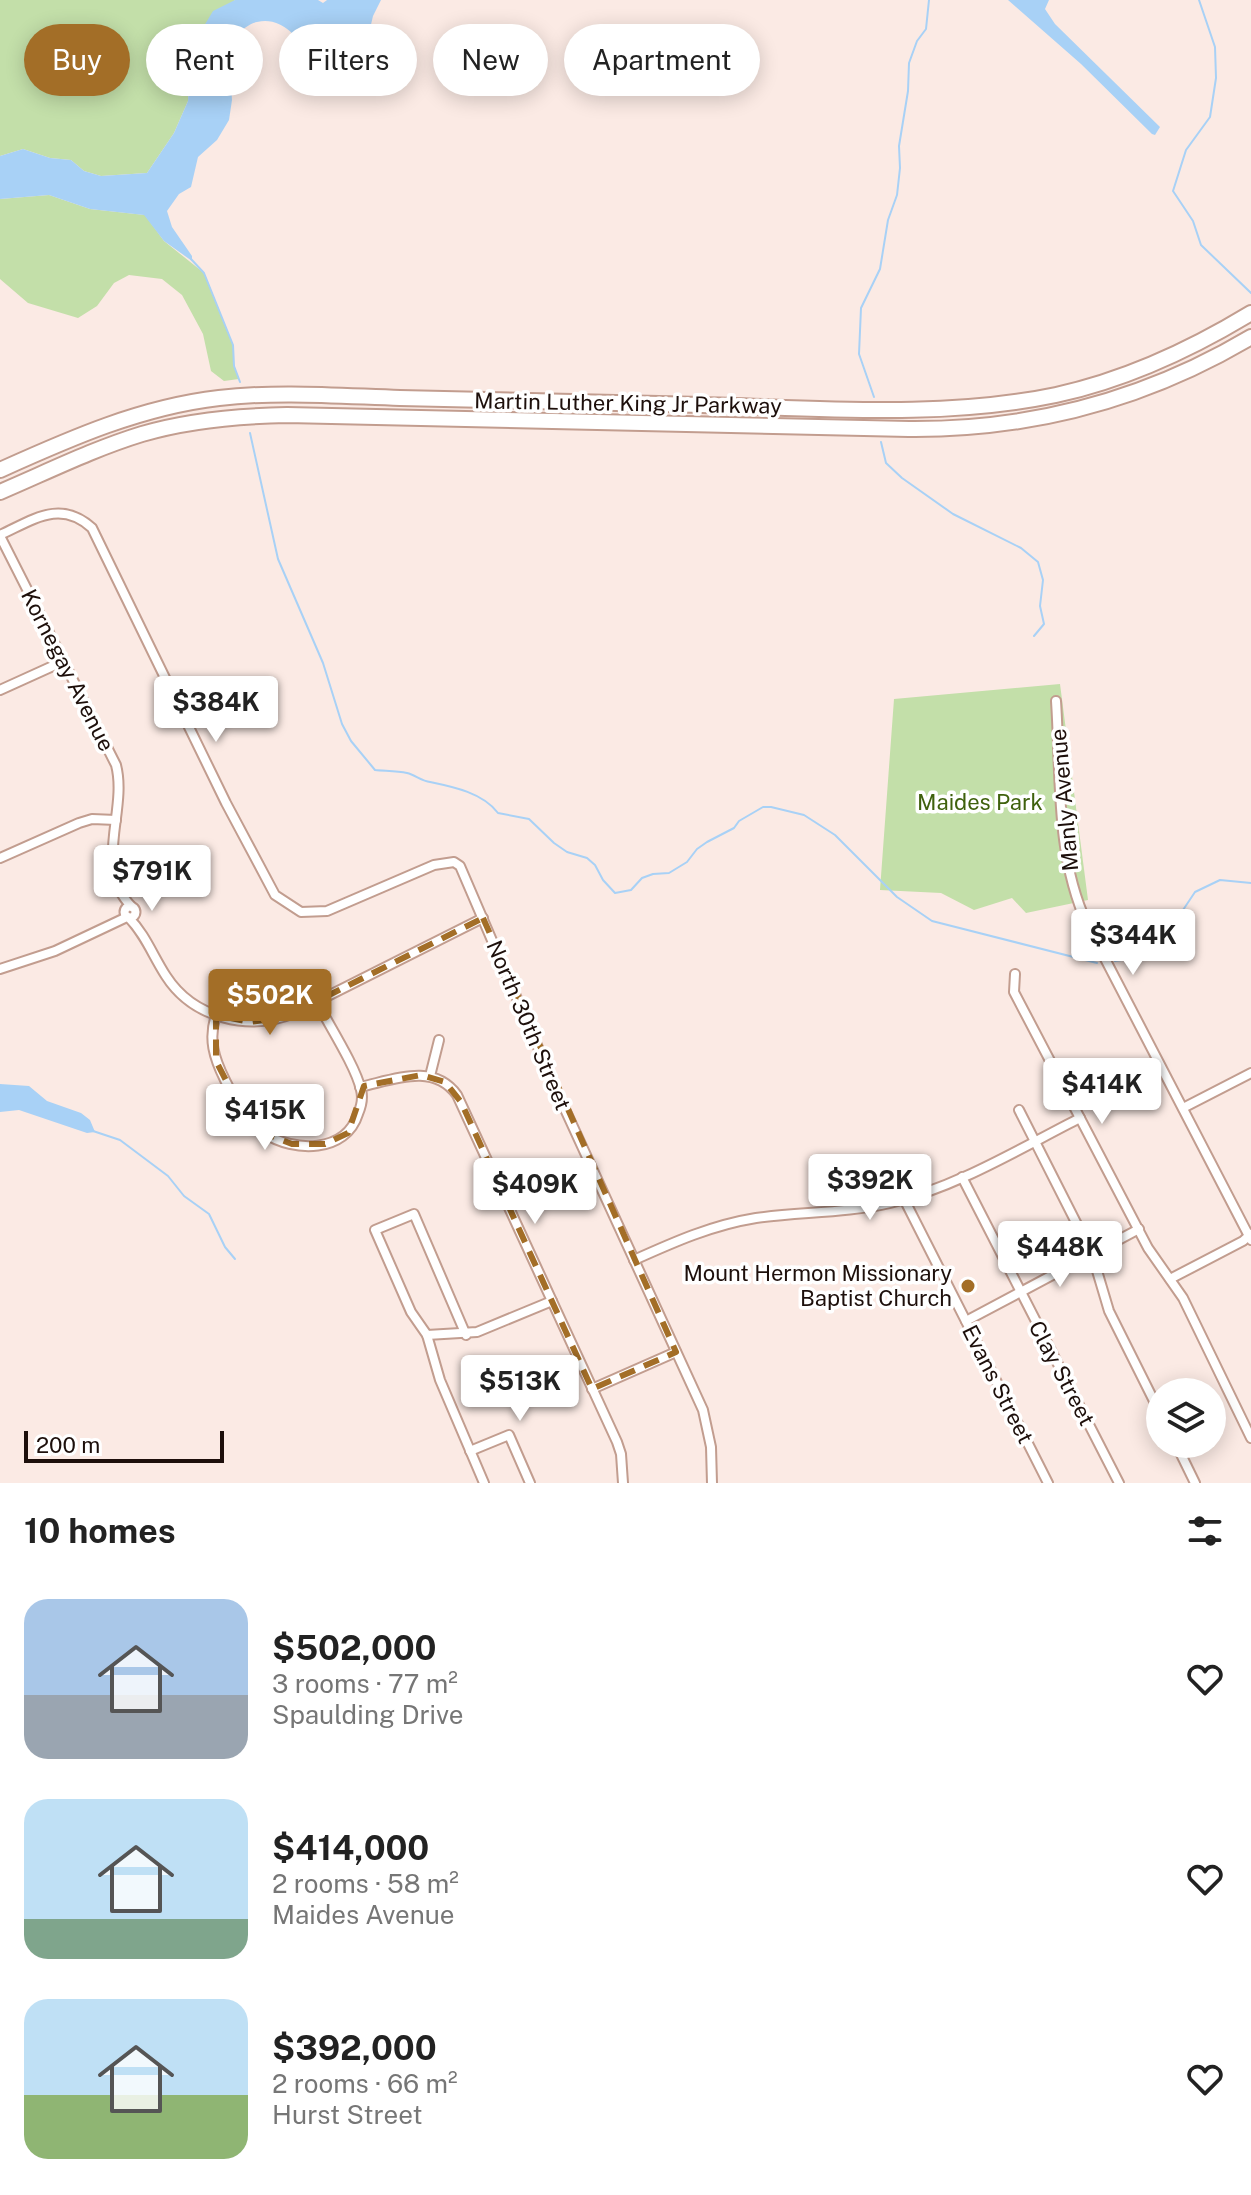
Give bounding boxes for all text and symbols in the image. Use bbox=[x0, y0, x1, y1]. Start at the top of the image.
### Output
chip: Buy bbox=[24, 24, 130, 96]
chip: Rent bbox=[146, 24, 263, 96]
chip: Filters bbox=[279, 24, 417, 96]
chip: New bbox=[433, 24, 548, 96]
chip: Apartment bbox=[564, 24, 760, 96]
street label: Martin Luther King Jr Parkway bbox=[474, 387, 782, 419]
street label: Kornegay Avenue bbox=[16, 585, 120, 755]
pin: $384K bbox=[160, 676, 272, 744]
text: $384K bbox=[172, 686, 260, 717]
street label: Manly Avenue bbox=[1045, 728, 1083, 872]
park label: Maides Park bbox=[917, 789, 1043, 815]
pin: $791K bbox=[96, 845, 208, 913]
text: $791K bbox=[112, 855, 192, 886]
pin: $344K bbox=[1077, 909, 1189, 977]
text: $344K bbox=[1089, 919, 1177, 950]
street label: North 30th Street bbox=[482, 936, 576, 1114]
pin: $502K bbox=[214, 969, 326, 1037]
text: $502K bbox=[226, 979, 314, 1010]
pin: $414K bbox=[1046, 1058, 1158, 1126]
text: $414K bbox=[1061, 1068, 1143, 1099]
pin: $415K bbox=[209, 1084, 321, 1152]
text: $415K bbox=[224, 1094, 306, 1125]
pin: $392K bbox=[814, 1154, 926, 1222]
pin: $409K bbox=[479, 1158, 591, 1226]
text: $392K bbox=[826, 1164, 914, 1195]
text: $409K bbox=[491, 1168, 579, 1199]
pin: $448K bbox=[1004, 1221, 1116, 1289]
text: $448K bbox=[1016, 1231, 1104, 1262]
place label: Mount Hermon Missionary Baptist Church bbox=[683, 1260, 952, 1311]
marker: Mount Hermon Missionary Baptist Church bbox=[959, 1277, 977, 1295]
street label: Clay Street bbox=[1024, 1316, 1100, 1430]
street label: Evans Street bbox=[957, 1320, 1039, 1448]
pin: $513K bbox=[464, 1355, 576, 1423]
text: $513K bbox=[479, 1365, 561, 1396]
map controls bbox=[1146, 1378, 1226, 1458]
button: layers bbox=[1146, 1378, 1226, 1458]
scale bar bbox=[24, 1427, 224, 1463]
text: 200 m bbox=[36, 1432, 100, 1458]
icon: filters bbox=[1183, 1509, 1227, 1553]
text: 10 homes bbox=[24, 1511, 176, 1551]
text: $502,000 bbox=[272, 1628, 437, 1668]
icon: home bbox=[88, 1631, 184, 1727]
icon: heart bbox=[1183, 1657, 1227, 1701]
text: 3 rooms · 77 m² bbox=[272, 1668, 458, 1699]
text: Spaulding Drive bbox=[272, 1699, 464, 1730]
text: $414,000 bbox=[272, 1828, 429, 1868]
icon: home bbox=[88, 1831, 184, 1927]
icon: heart bbox=[1183, 1857, 1227, 1901]
text: 2 rooms · 58 m² bbox=[272, 1868, 459, 1899]
text: Maides Avenue bbox=[272, 1899, 455, 1930]
text: $392,000 bbox=[272, 2028, 437, 2068]
icon: home bbox=[88, 2031, 184, 2127]
icon: heart bbox=[1183, 2057, 1227, 2101]
text: 2 rooms · 66 m² bbox=[272, 2068, 458, 2099]
text: Hurst Street bbox=[272, 2099, 423, 2130]

